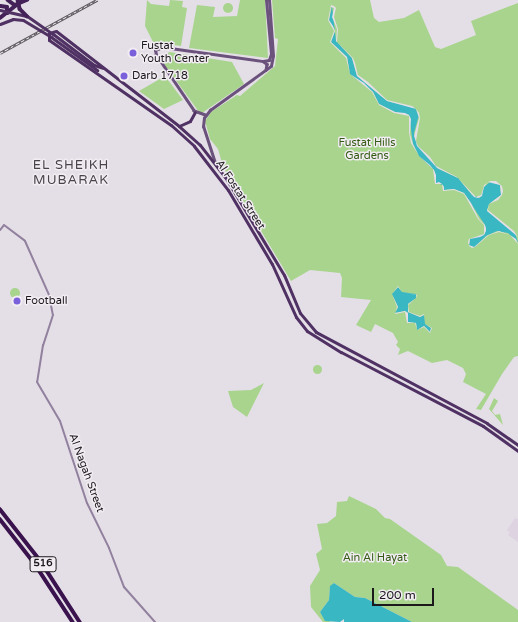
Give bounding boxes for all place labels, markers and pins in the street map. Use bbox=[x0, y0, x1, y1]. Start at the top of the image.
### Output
place label: Fustat Youth Center bbox=[141, 40, 209, 66]
marker: Fustat Youth Center bbox=[128, 48, 138, 58]
place label: Darb 1718 bbox=[132, 69, 188, 83]
marker: Darb 1718 bbox=[119, 71, 129, 81]
place label: Football bbox=[25, 294, 67, 308]
marker: Football bbox=[12, 296, 22, 306]

